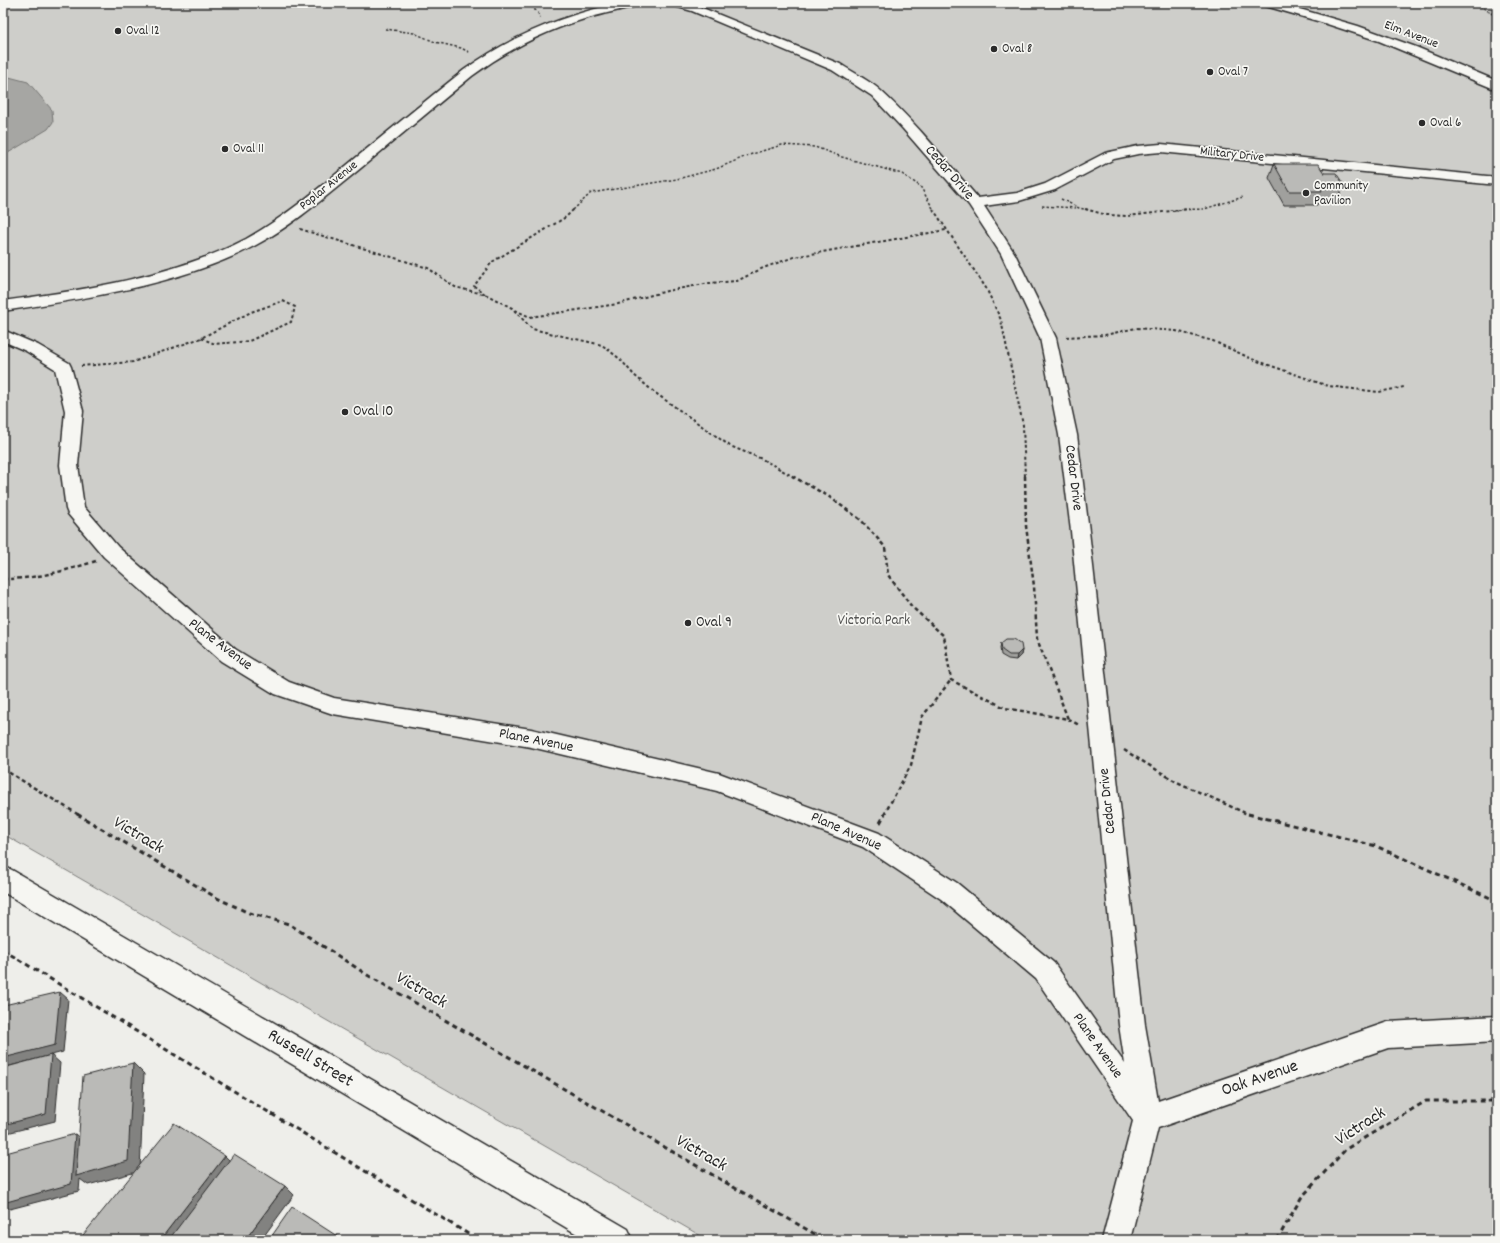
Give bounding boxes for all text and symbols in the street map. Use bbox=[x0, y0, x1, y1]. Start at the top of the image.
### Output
street label: Elm Avenue bbox=[1381, 16, 1441, 54]
place label: Oval 12 bbox=[126, 22, 160, 41]
marker: Oval 12 bbox=[113, 26, 123, 36]
place label: Oval 8 bbox=[1002, 40, 1032, 59]
marker: Oval 8 bbox=[989, 44, 999, 54]
place label: Oval 7 bbox=[1218, 63, 1248, 82]
marker: Oval 7 bbox=[1205, 67, 1215, 77]
place label: Oval 6 bbox=[1430, 114, 1461, 133]
marker: Oval 6 bbox=[1417, 118, 1427, 128]
place label: Oval 11 bbox=[233, 140, 264, 159]
street label: Cedar Drive bbox=[919, 141, 979, 205]
street label: Military Drive bbox=[1199, 142, 1265, 168]
marker: Oval 11 bbox=[220, 144, 230, 154]
street label: Poplar Avenue bbox=[296, 156, 362, 215]
place label: Community Pavilion bbox=[1314, 177, 1369, 211]
marker: Community Pavilion bbox=[1301, 188, 1311, 198]
place label: Oval 10 bbox=[353, 401, 393, 423]
marker: Oval 10 bbox=[340, 407, 350, 417]
street label: Cedar Drive bbox=[1058, 444, 1088, 512]
park label: Victoria Park bbox=[838, 610, 910, 632]
place label: Oval 9 bbox=[696, 612, 732, 634]
street label: Plane Avenue bbox=[183, 614, 257, 677]
marker: Oval 9 bbox=[683, 618, 693, 628]
street label: Plane Avenue bbox=[497, 723, 576, 759]
street label: Cedar Drive bbox=[1094, 767, 1122, 835]
street label: Plane Avenue bbox=[807, 807, 885, 858]
street label: Victrack bbox=[108, 811, 168, 861]
street label: Victrack bbox=[391, 966, 451, 1016]
street label: Plane Avenue bbox=[1066, 1009, 1128, 1084]
street label: Russell Street bbox=[262, 1024, 358, 1095]
street label: Oak Avenue bbox=[1218, 1054, 1302, 1104]
street label: Victrack bbox=[1331, 1101, 1391, 1153]
street label: Victrack bbox=[671, 1129, 731, 1179]

